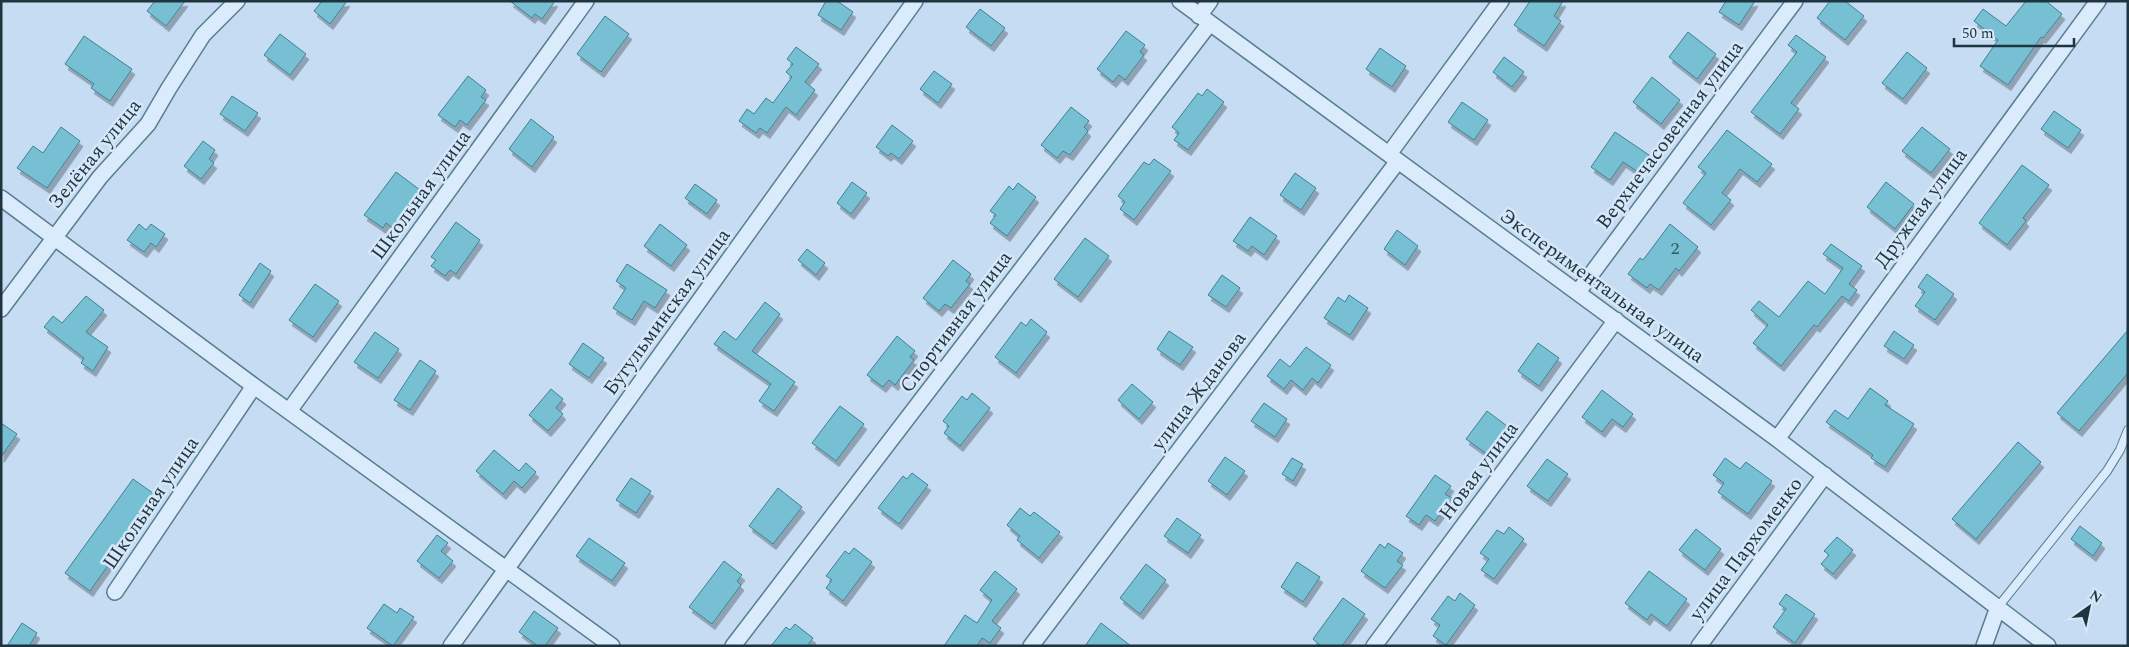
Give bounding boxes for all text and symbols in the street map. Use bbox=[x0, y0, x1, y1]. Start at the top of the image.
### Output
scale bar bbox=[1954, 15, 2074, 47]
text: 50 m bbox=[1962, 22, 1994, 45]
street label: Верхнечасовенная улица bbox=[1589, 34, 1751, 236]
street label: Зелёная улица bbox=[41, 92, 149, 216]
street label: Школьная улица bbox=[363, 123, 479, 266]
street label: Дружная улица bbox=[1867, 141, 1975, 274]
street label: Экспериментальная улица bbox=[1493, 201, 1711, 371]
street label: Бугульминская улица bbox=[596, 222, 738, 402]
house number: 2 bbox=[1671, 235, 1680, 262]
street label: Спортивная улица bbox=[892, 244, 1020, 399]
street label: улица Жданова bbox=[1144, 325, 1254, 458]
street label: Новая улица bbox=[1432, 415, 1526, 527]
street label: Школьная улица bbox=[95, 430, 207, 576]
street label: улица Пархоменко bbox=[1681, 471, 1810, 628]
north arrow bbox=[2064, 582, 2114, 632]
text: N bbox=[2085, 585, 2106, 608]

